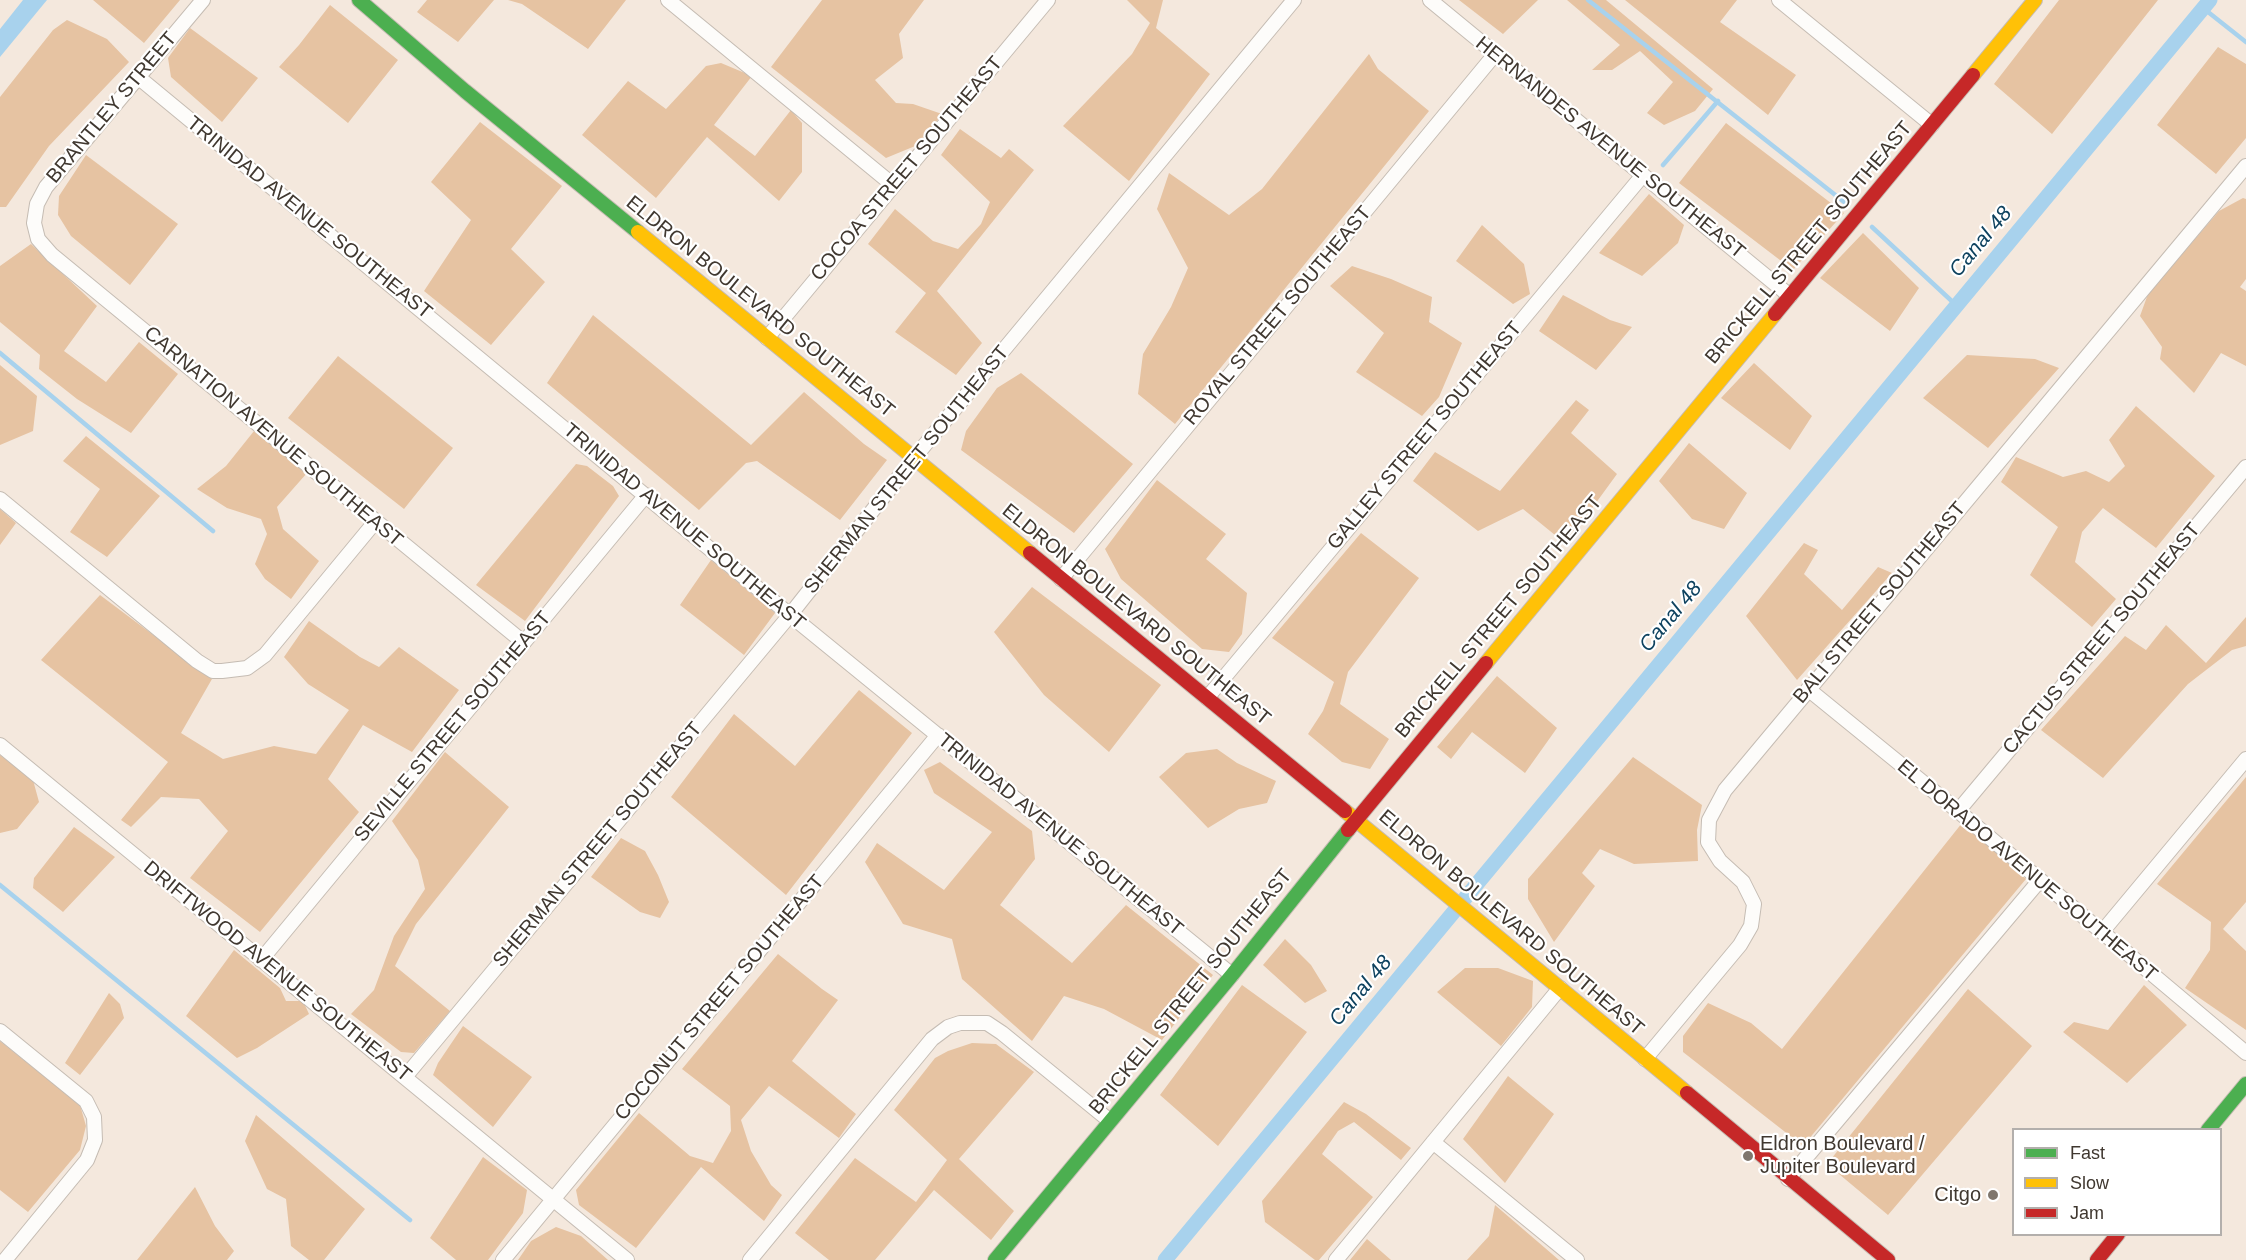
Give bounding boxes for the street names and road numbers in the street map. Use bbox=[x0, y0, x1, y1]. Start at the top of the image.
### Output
street label: BRANTLEY STREET bbox=[42, 27, 182, 189]
street label: HERNANDES AVENUE SOUTHEAST bbox=[1470, 32, 1750, 264]
street label: COCOA STREET SOUTHEAST bbox=[806, 52, 1008, 286]
street label: TRINIDAD AVENUE SOUTHEAST bbox=[182, 112, 436, 324]
street label: BRICKELL STREET SOUTHEAST bbox=[1701, 117, 1917, 369]
street label: ELDRON BOULEVARD SOUTHEAST bbox=[621, 191, 899, 423]
street label: ROYAL STREET SOUTHEAST bbox=[1179, 202, 1377, 430]
street label: GALLEY STREET SOUTHEAST bbox=[1323, 317, 1527, 555]
street label: CARNATION AVENUE SOUTHEAST bbox=[139, 322, 407, 552]
street label: SHERMAN STREET SOUTHEAST bbox=[799, 341, 1015, 599]
street label: TRINIDAD AVENUE SOUTHEAST bbox=[558, 419, 810, 635]
street label: BRICKELL STREET SOUTHEAST bbox=[1391, 491, 1607, 743]
street label: BALI STREET SOUTHEAST bbox=[1789, 497, 1971, 709]
street label: ELDRON BOULEVARD SOUTHEAST bbox=[997, 499, 1275, 731]
street label: CACTUS STREET SOUTHEAST bbox=[1998, 518, 2206, 760]
street label: SEVILLE STREET SOUTHEAST bbox=[350, 607, 556, 847]
street label: SHERMAN STREET SOUTHEAST bbox=[488, 718, 708, 972]
street label: TRINIDAD AVENUE SOUTHEAST bbox=[933, 729, 1187, 941]
street label: EL DORADO AVENUE SOUTHEAST bbox=[1892, 755, 2162, 987]
street label: ELDRON BOULEVARD SOUTHEAST bbox=[1374, 805, 1648, 1041]
street label: DRIFTWOOD AVENUE SOUTHEAST bbox=[138, 857, 416, 1087]
street label: BRICKELL STREET SOUTHEAST bbox=[1084, 864, 1298, 1120]
street label: COCONUT STREET SOUTHEAST bbox=[610, 870, 830, 1126]

